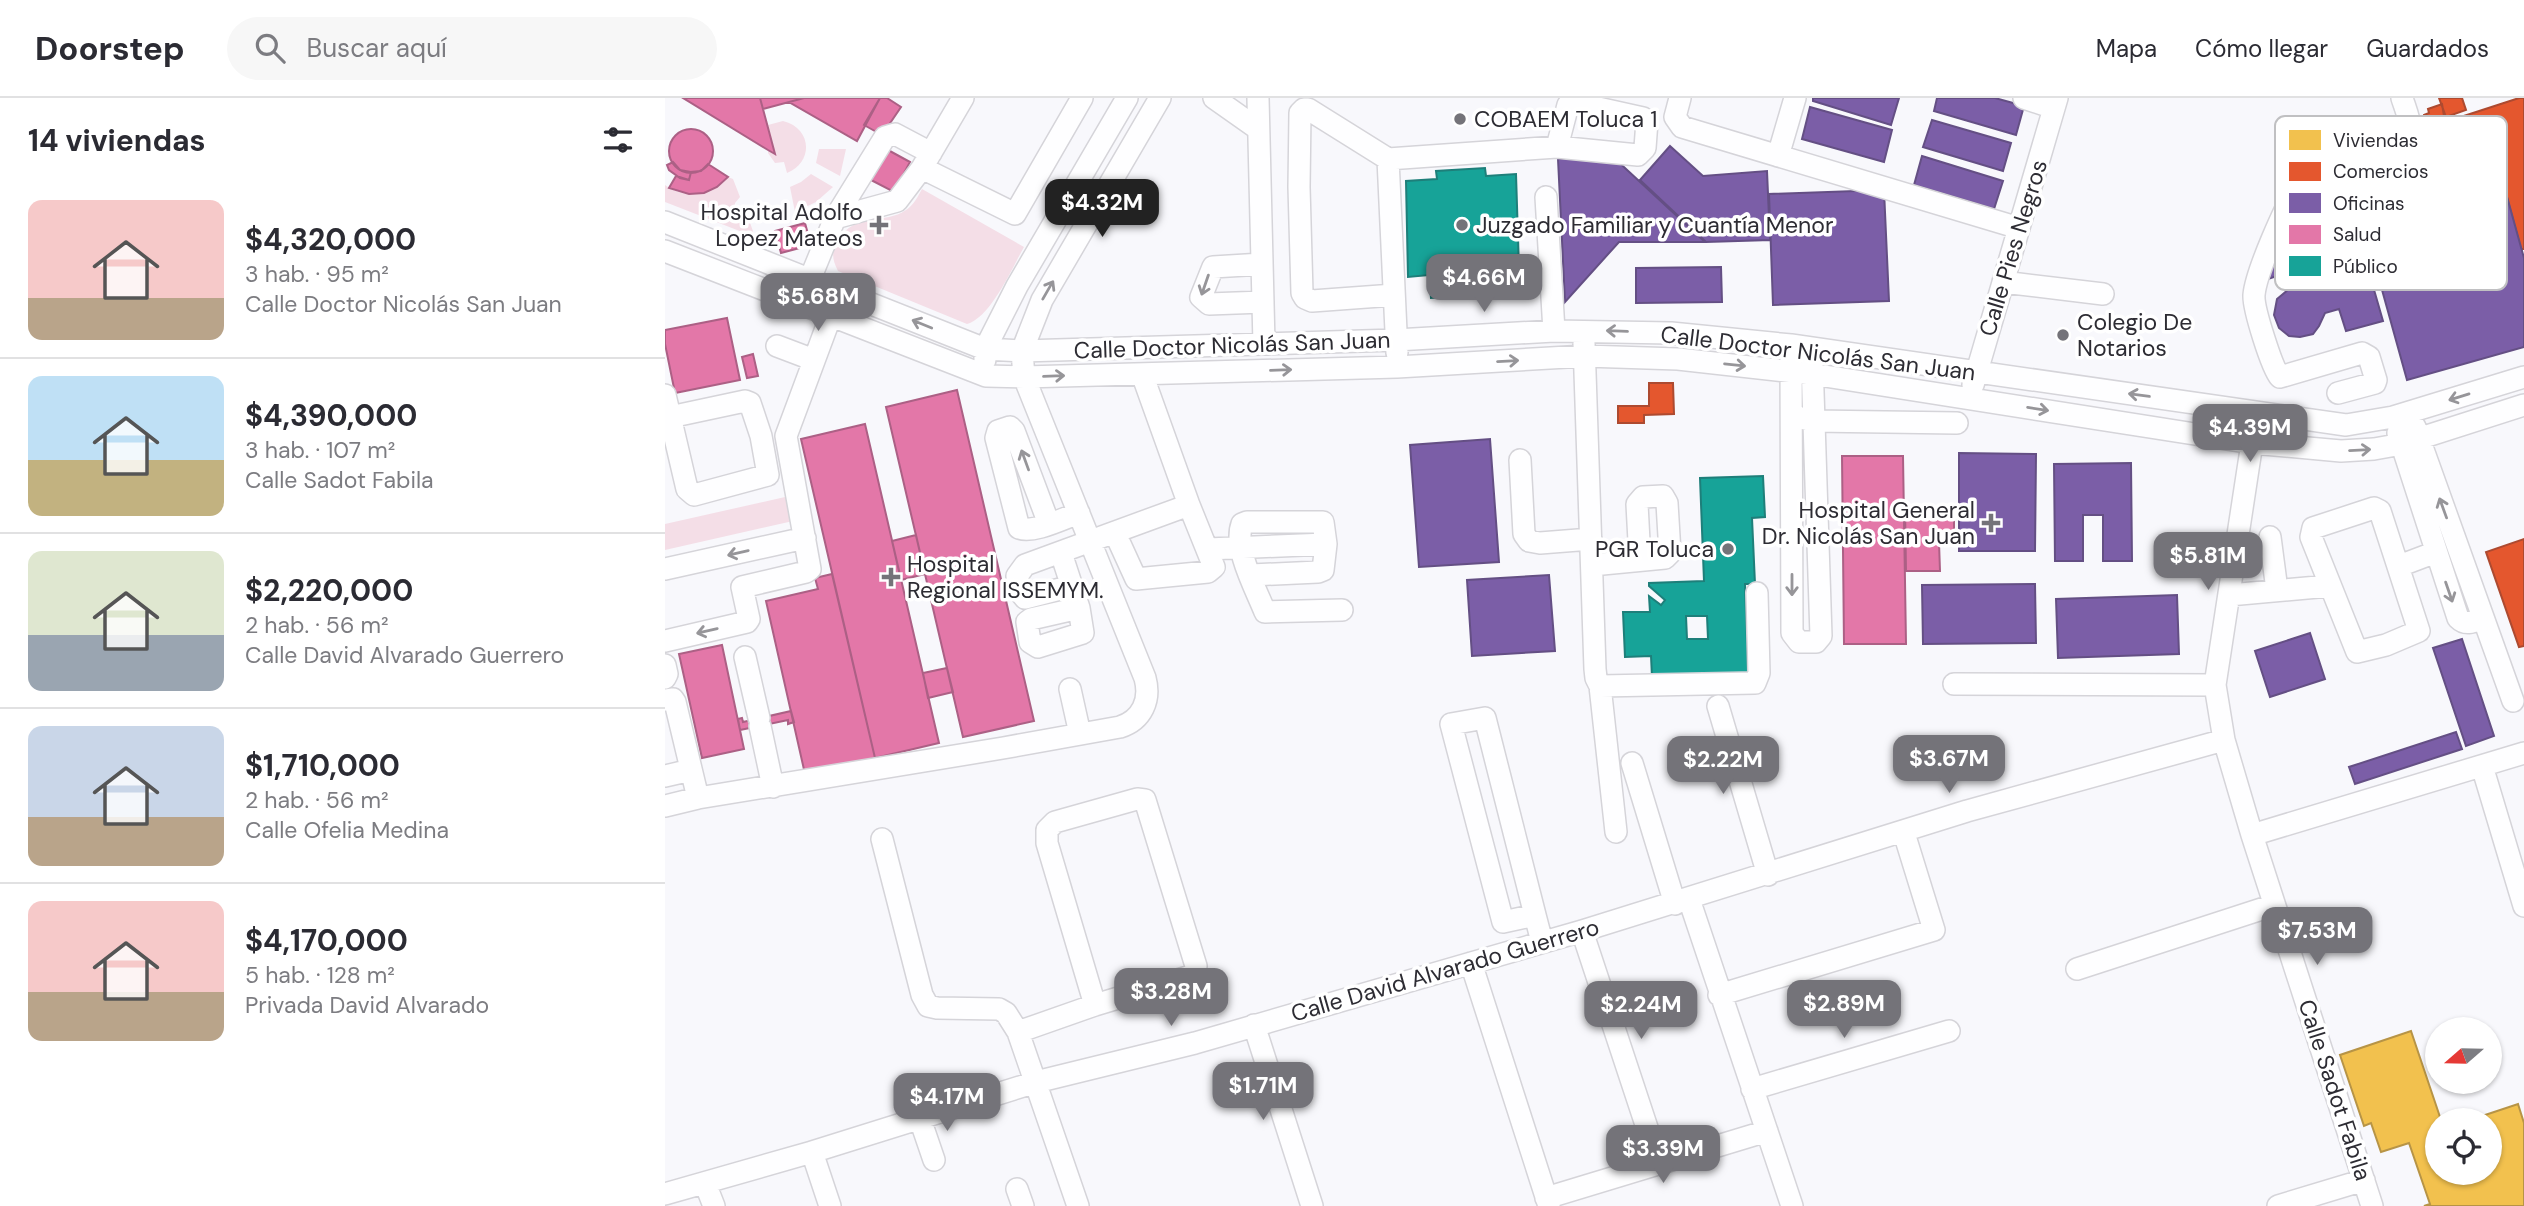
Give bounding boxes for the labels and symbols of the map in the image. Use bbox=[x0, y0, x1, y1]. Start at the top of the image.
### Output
place label: COBAEM Toluca 1 bbox=[1474, 104, 1657, 134]
marker: COBAEM Toluca 1 bbox=[1452, 111, 1468, 127]
legend bbox=[2275, 116, 2507, 290]
text: Viviendas bbox=[2333, 128, 2418, 153]
street label: Calle Pies Negros bbox=[1972, 156, 2054, 340]
text: Comercios bbox=[2333, 159, 2429, 184]
pin: $4.32M bbox=[1045, 180, 1159, 239]
text: Oficinas bbox=[2333, 191, 2405, 216]
place label: Hospital Adolfo Lopez Mateos bbox=[701, 197, 863, 253]
place label: Juzgado Familiar y Cuantía Menor bbox=[1476, 210, 1833, 240]
marker: Hospital Adolfo Lopez Mateos bbox=[869, 215, 889, 235]
marker: Juzgado Familiar y Cuantía Menor bbox=[1454, 217, 1470, 233]
text: Salud bbox=[2333, 222, 2381, 247]
pin: $4.66M bbox=[1427, 254, 1541, 314]
text: Público bbox=[2333, 254, 2398, 279]
one-way arrow bbox=[1198, 273, 1210, 295]
pin: $5.68M bbox=[761, 274, 875, 333]
one-way arrow bbox=[1042, 280, 1055, 301]
place label: Colegio De Notarios bbox=[2077, 307, 2192, 363]
one-way arrow bbox=[912, 316, 933, 329]
street label: Calle Doctor Nicolás San Juan bbox=[1659, 319, 1977, 387]
street label: Calle Doctor Nicolás San Juan bbox=[1073, 324, 1391, 366]
one-way arrow bbox=[1605, 325, 1628, 338]
marker: Colegio De Notarios bbox=[2055, 327, 2071, 343]
one-way arrow bbox=[1497, 354, 1520, 367]
one-way arrow bbox=[1724, 359, 1746, 372]
one-way arrow bbox=[1269, 364, 1292, 377]
one-way arrow bbox=[1042, 370, 1065, 383]
one-way arrow bbox=[2128, 388, 2151, 401]
one-way arrow bbox=[2448, 392, 2470, 405]
one-way arrow bbox=[2026, 403, 2049, 416]
pin: $4.39M bbox=[2193, 404, 2307, 464]
one-way arrow bbox=[2348, 443, 2371, 456]
one-way arrow bbox=[1018, 450, 1030, 472]
place label: Hospital General Dr. Nicolás San Juan bbox=[1762, 495, 1975, 551]
one-way arrow bbox=[2435, 497, 2448, 519]
marker: Hospital General Dr. Nicolás San Juan bbox=[1981, 513, 2001, 533]
pin: $5.81M bbox=[2151, 532, 2265, 592]
place label: PGR Toluca bbox=[1595, 534, 1714, 564]
marker: PGR Toluca bbox=[1720, 541, 1736, 557]
one-way arrow bbox=[727, 546, 750, 560]
place label: Hospital Regional ISSEMYM. bbox=[907, 549, 1104, 605]
marker: Hospital Regional ISSEMYM. bbox=[881, 567, 901, 587]
one-way arrow bbox=[1785, 573, 1799, 596]
one-way arrow bbox=[2444, 581, 2457, 603]
one-way arrow bbox=[696, 625, 719, 639]
pin: $2.22M bbox=[1666, 736, 1780, 796]
pin: $3.67M bbox=[1892, 736, 2006, 795]
pin: $7.53M bbox=[2260, 908, 2374, 967]
street label: Calle David Alvarado Guerrero bbox=[1287, 912, 1603, 1028]
pin: $3.28M bbox=[1114, 968, 1228, 1028]
pin: $2.89M bbox=[1787, 981, 1901, 1040]
pin: $2.24M bbox=[1584, 982, 1698, 1041]
street label: Calle Sadot Fabila bbox=[2292, 996, 2378, 1184]
north arrow bbox=[2425, 1017, 2503, 1094]
pin: $1.71M bbox=[1206, 1062, 1320, 1122]
pin: $4.17M bbox=[890, 1074, 1004, 1133]
pin: $3.39M bbox=[1606, 1126, 1720, 1185]

